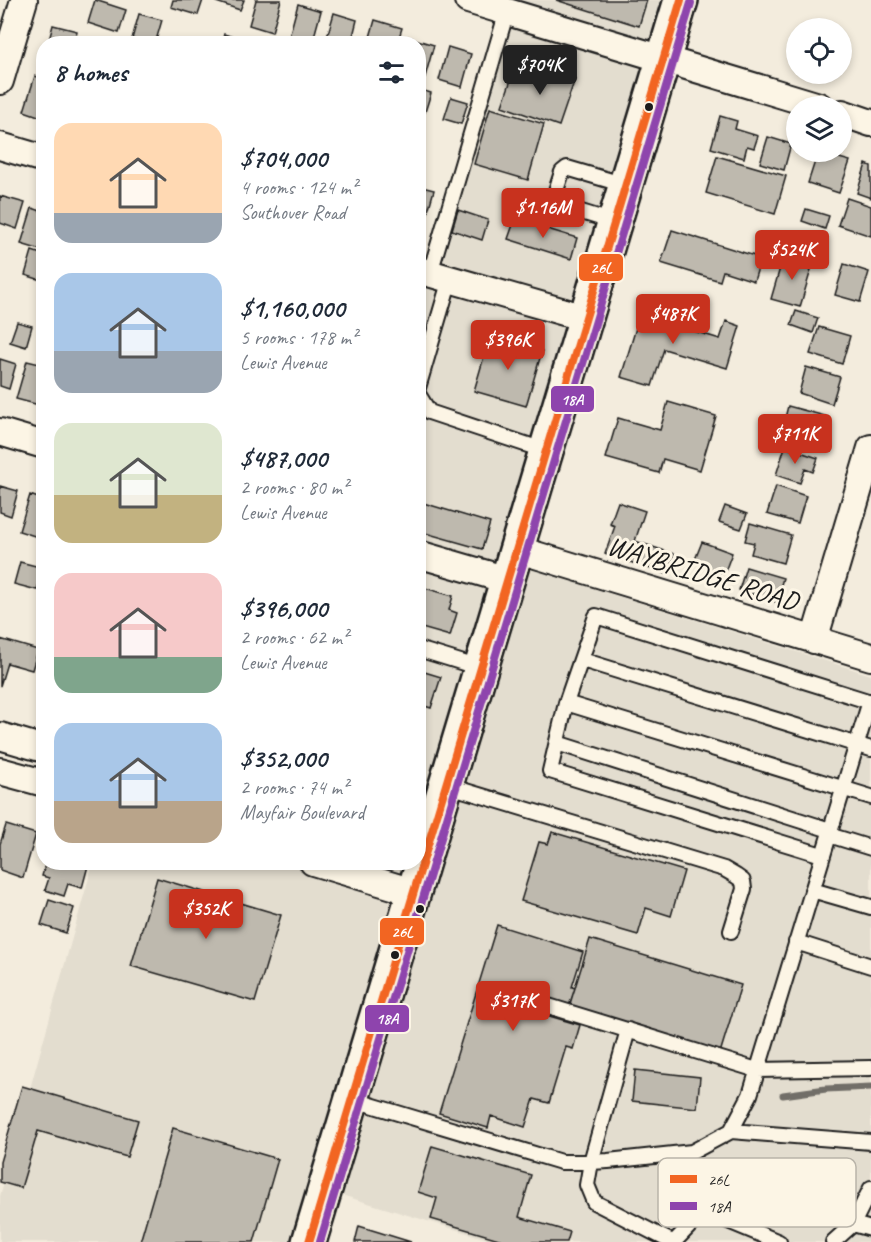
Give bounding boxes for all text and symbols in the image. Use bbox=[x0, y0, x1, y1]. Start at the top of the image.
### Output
map controls bbox=[786, 18, 852, 162]
button: locate bbox=[786, 18, 852, 84]
pin: $704K bbox=[498, 45, 582, 96]
text: $704K bbox=[517, 52, 563, 77]
text: 8 homes bbox=[54, 56, 127, 89]
icon: filters bbox=[375, 56, 408, 89]
button: layers bbox=[786, 96, 852, 162]
unlabelled marker bbox=[643, 101, 655, 113]
text: $704,000 bbox=[240, 142, 327, 175]
icon: home bbox=[102, 147, 174, 219]
text: 4 rooms · 124 m² bbox=[240, 175, 357, 200]
pin: $1.16M bbox=[494, 188, 592, 239]
text: $1.16M bbox=[516, 195, 570, 220]
text: Southover Road bbox=[240, 200, 346, 225]
pin: $524K bbox=[750, 230, 834, 281]
text: $524K bbox=[769, 237, 815, 262]
line badge: 26L bbox=[578, 253, 624, 282]
text: 26L bbox=[590, 258, 613, 278]
text: $1,160,000 bbox=[240, 292, 344, 325]
pin: $487K bbox=[631, 294, 715, 345]
icon: home bbox=[102, 297, 174, 369]
text: $487K bbox=[650, 301, 696, 326]
pin: $396K bbox=[466, 320, 550, 371]
text: 5 rooms · 178 m² bbox=[240, 325, 357, 350]
text: $396K bbox=[485, 327, 531, 352]
text: Lewis Avenue bbox=[240, 350, 327, 375]
line badge: 18A bbox=[550, 385, 595, 413]
text: 18A bbox=[561, 390, 585, 410]
pin: $711K bbox=[753, 414, 837, 465]
text: $711K bbox=[772, 421, 818, 446]
text: $487,000 bbox=[240, 442, 327, 475]
icon: home bbox=[102, 447, 174, 519]
text: 2 rooms · 80 m² bbox=[240, 475, 348, 500]
text: Lewis Avenue bbox=[240, 500, 327, 525]
street label: WAYBRIDGE ROAD bbox=[603, 527, 804, 619]
text: $396,000 bbox=[240, 592, 327, 625]
icon: home bbox=[102, 597, 174, 669]
text: 2 rooms · 62 m² bbox=[240, 625, 348, 650]
text: Lewis Avenue bbox=[240, 650, 327, 675]
text: $352,000 bbox=[240, 742, 327, 775]
icon: home bbox=[102, 747, 174, 819]
text: 2 rooms · 74 m² bbox=[240, 775, 348, 800]
text: Mayfair Boulevard bbox=[240, 800, 364, 825]
pin: $352K bbox=[164, 889, 248, 940]
text: $352K bbox=[183, 896, 229, 921]
unlabelled marker bbox=[414, 903, 426, 915]
line badge: 26L bbox=[379, 917, 425, 946]
text: 26L bbox=[391, 922, 414, 942]
unlabelled marker bbox=[389, 949, 401, 961]
pin: $317K bbox=[471, 981, 555, 1032]
text: $317K bbox=[490, 988, 536, 1013]
line badge: 18A bbox=[364, 1004, 410, 1033]
text: 18A bbox=[376, 1009, 400, 1029]
legend bbox=[658, 1158, 856, 1227]
text: 26L bbox=[708, 1170, 730, 1190]
text: 18A bbox=[708, 1197, 731, 1217]

